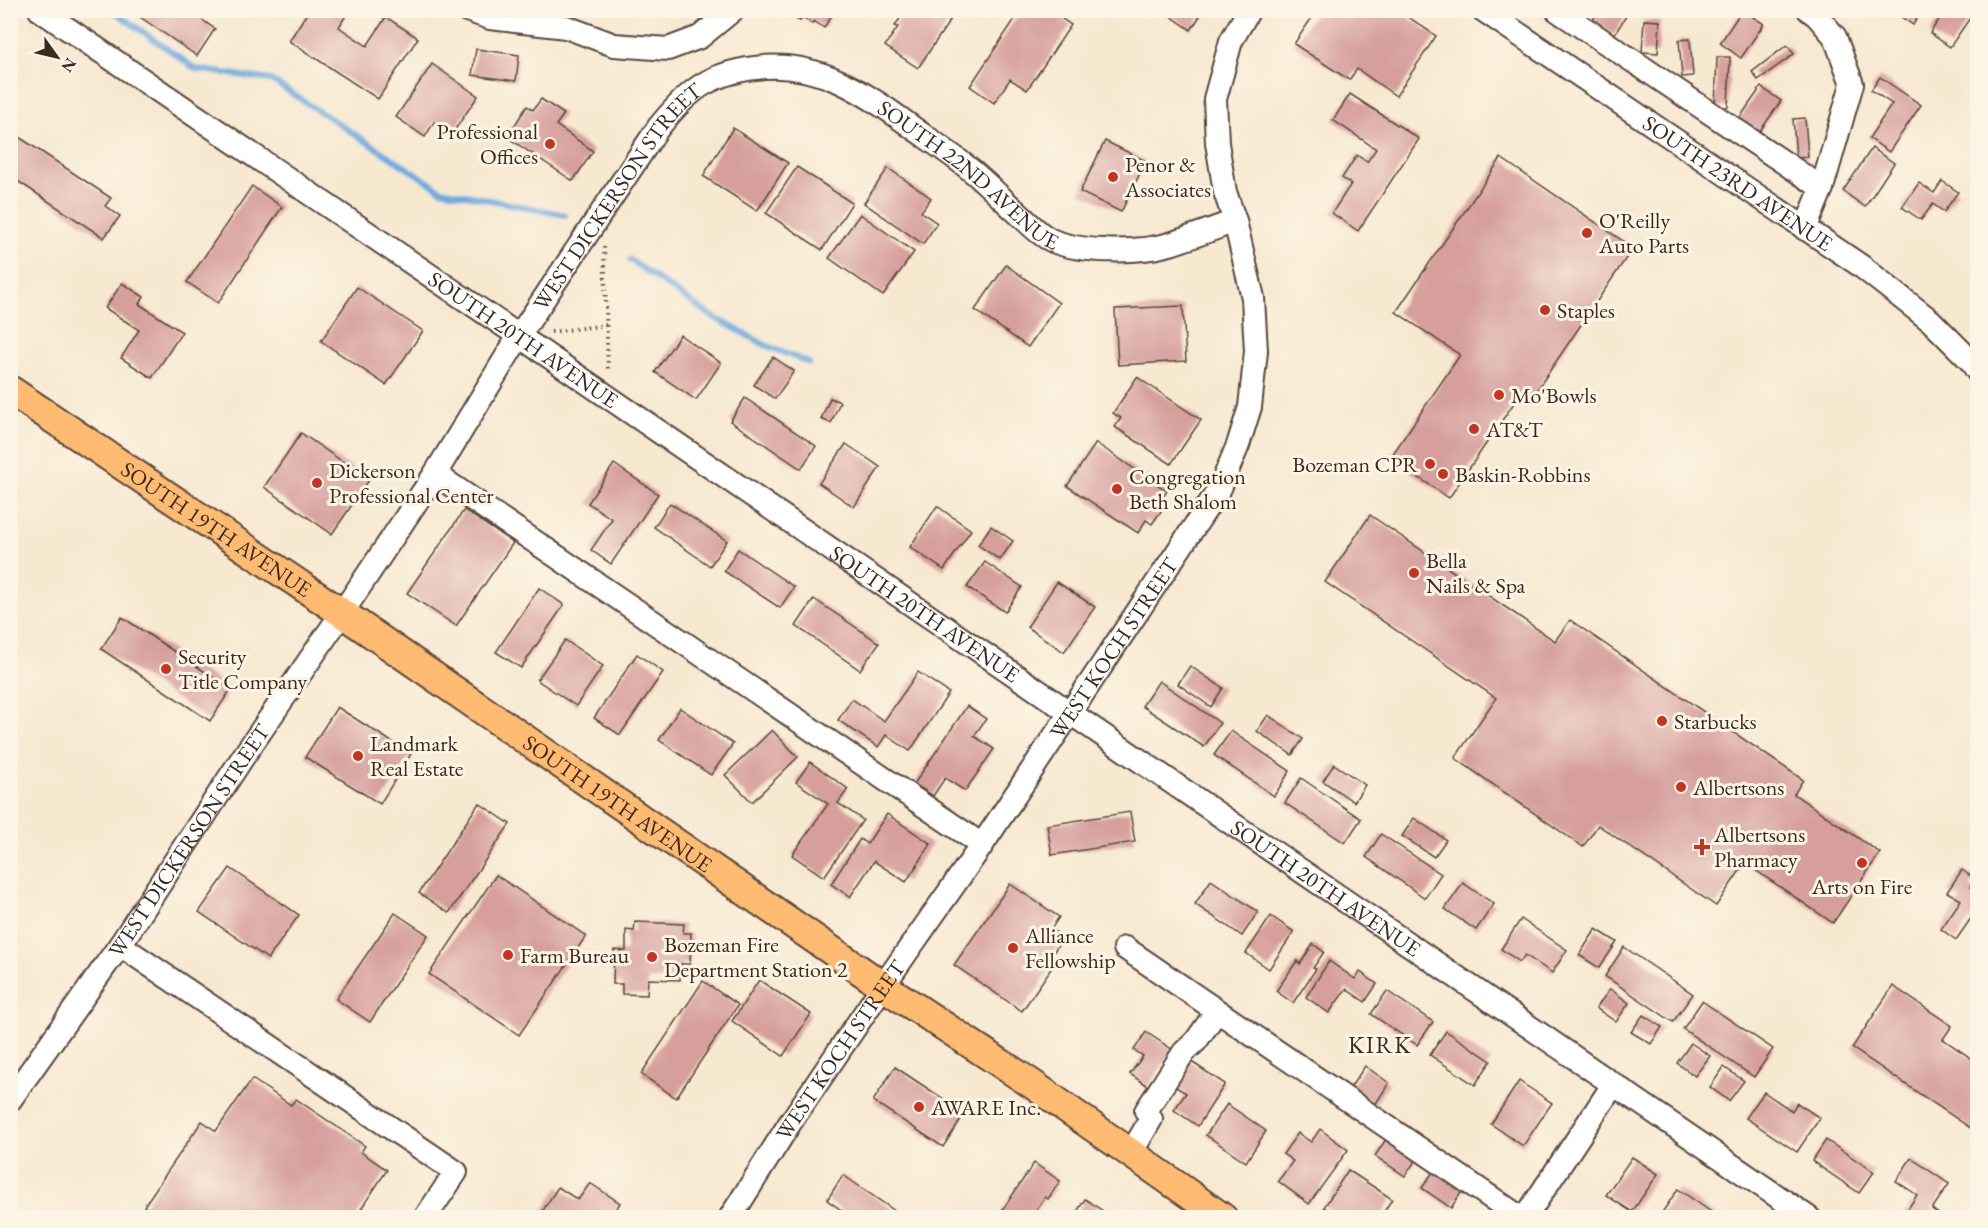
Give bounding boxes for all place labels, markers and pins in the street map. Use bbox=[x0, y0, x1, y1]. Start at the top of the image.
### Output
place label: Professional Offices bbox=[436, 117, 538, 171]
marker: Professional Offices bbox=[543, 137, 557, 151]
place label: Penor & Associates bbox=[1124, 150, 1211, 204]
marker: Penor & Associates bbox=[1106, 170, 1120, 184]
place label: O'Reilly Auto Parts bbox=[1598, 206, 1689, 260]
marker: O'Reilly Auto Parts bbox=[1580, 226, 1594, 240]
place label: Staples bbox=[1557, 296, 1615, 325]
marker: Staples bbox=[1538, 303, 1552, 317]
place label: Mo'Bowls bbox=[1511, 381, 1597, 410]
marker: Mo'Bowls bbox=[1492, 388, 1506, 402]
place label: AT&T bbox=[1485, 415, 1543, 444]
marker: AT&T bbox=[1467, 422, 1481, 436]
place label: Bozeman CPR bbox=[1292, 450, 1418, 479]
place label: Dickerson Professional Center bbox=[329, 456, 494, 510]
marker: Bozeman CPR bbox=[1423, 457, 1437, 471]
place label: Baskin-Robbins bbox=[1455, 460, 1591, 489]
place label: Congregation Beth Shalom bbox=[1129, 462, 1246, 516]
marker: Baskin-Robbins bbox=[1436, 467, 1450, 481]
marker: Dickerson Professional Center bbox=[310, 476, 324, 490]
marker: Congregation Beth Shalom bbox=[1110, 482, 1124, 496]
place label: Bella Nails & Spa bbox=[1426, 546, 1526, 600]
marker: Bella Nails & Spa bbox=[1407, 566, 1421, 580]
place label: Security Title Company bbox=[178, 642, 307, 696]
marker: Security Title Company bbox=[159, 662, 173, 676]
place label: Starbucks bbox=[1674, 707, 1757, 736]
marker: Starbucks bbox=[1655, 714, 1669, 728]
place label: Landmark Real Estate bbox=[370, 729, 464, 783]
marker: Landmark Real Estate bbox=[351, 749, 365, 763]
place label: Albertsons bbox=[1692, 773, 1784, 802]
marker: Albertsons bbox=[1674, 780, 1688, 794]
place label: Albertsons Pharmacy bbox=[1713, 820, 1805, 874]
marker: Albertsons Pharmacy bbox=[1695, 840, 1709, 854]
marker: Arts on Fire bbox=[1855, 856, 1869, 870]
place label: Arts on Fire bbox=[1811, 872, 1913, 901]
place label: Alliance Fellowship bbox=[1024, 921, 1116, 975]
place label: Bozeman Fire Department Station 2 bbox=[664, 930, 848, 984]
place label: Farm Bureau bbox=[520, 941, 629, 970]
marker: Alliance Fellowship bbox=[1006, 941, 1020, 955]
marker: Farm Bureau bbox=[501, 948, 515, 962]
marker: Bozeman Fire Department Station 2 bbox=[645, 950, 659, 964]
place label: AWARE Inc. bbox=[930, 1093, 1041, 1122]
marker: AWARE Inc. bbox=[912, 1100, 926, 1114]

